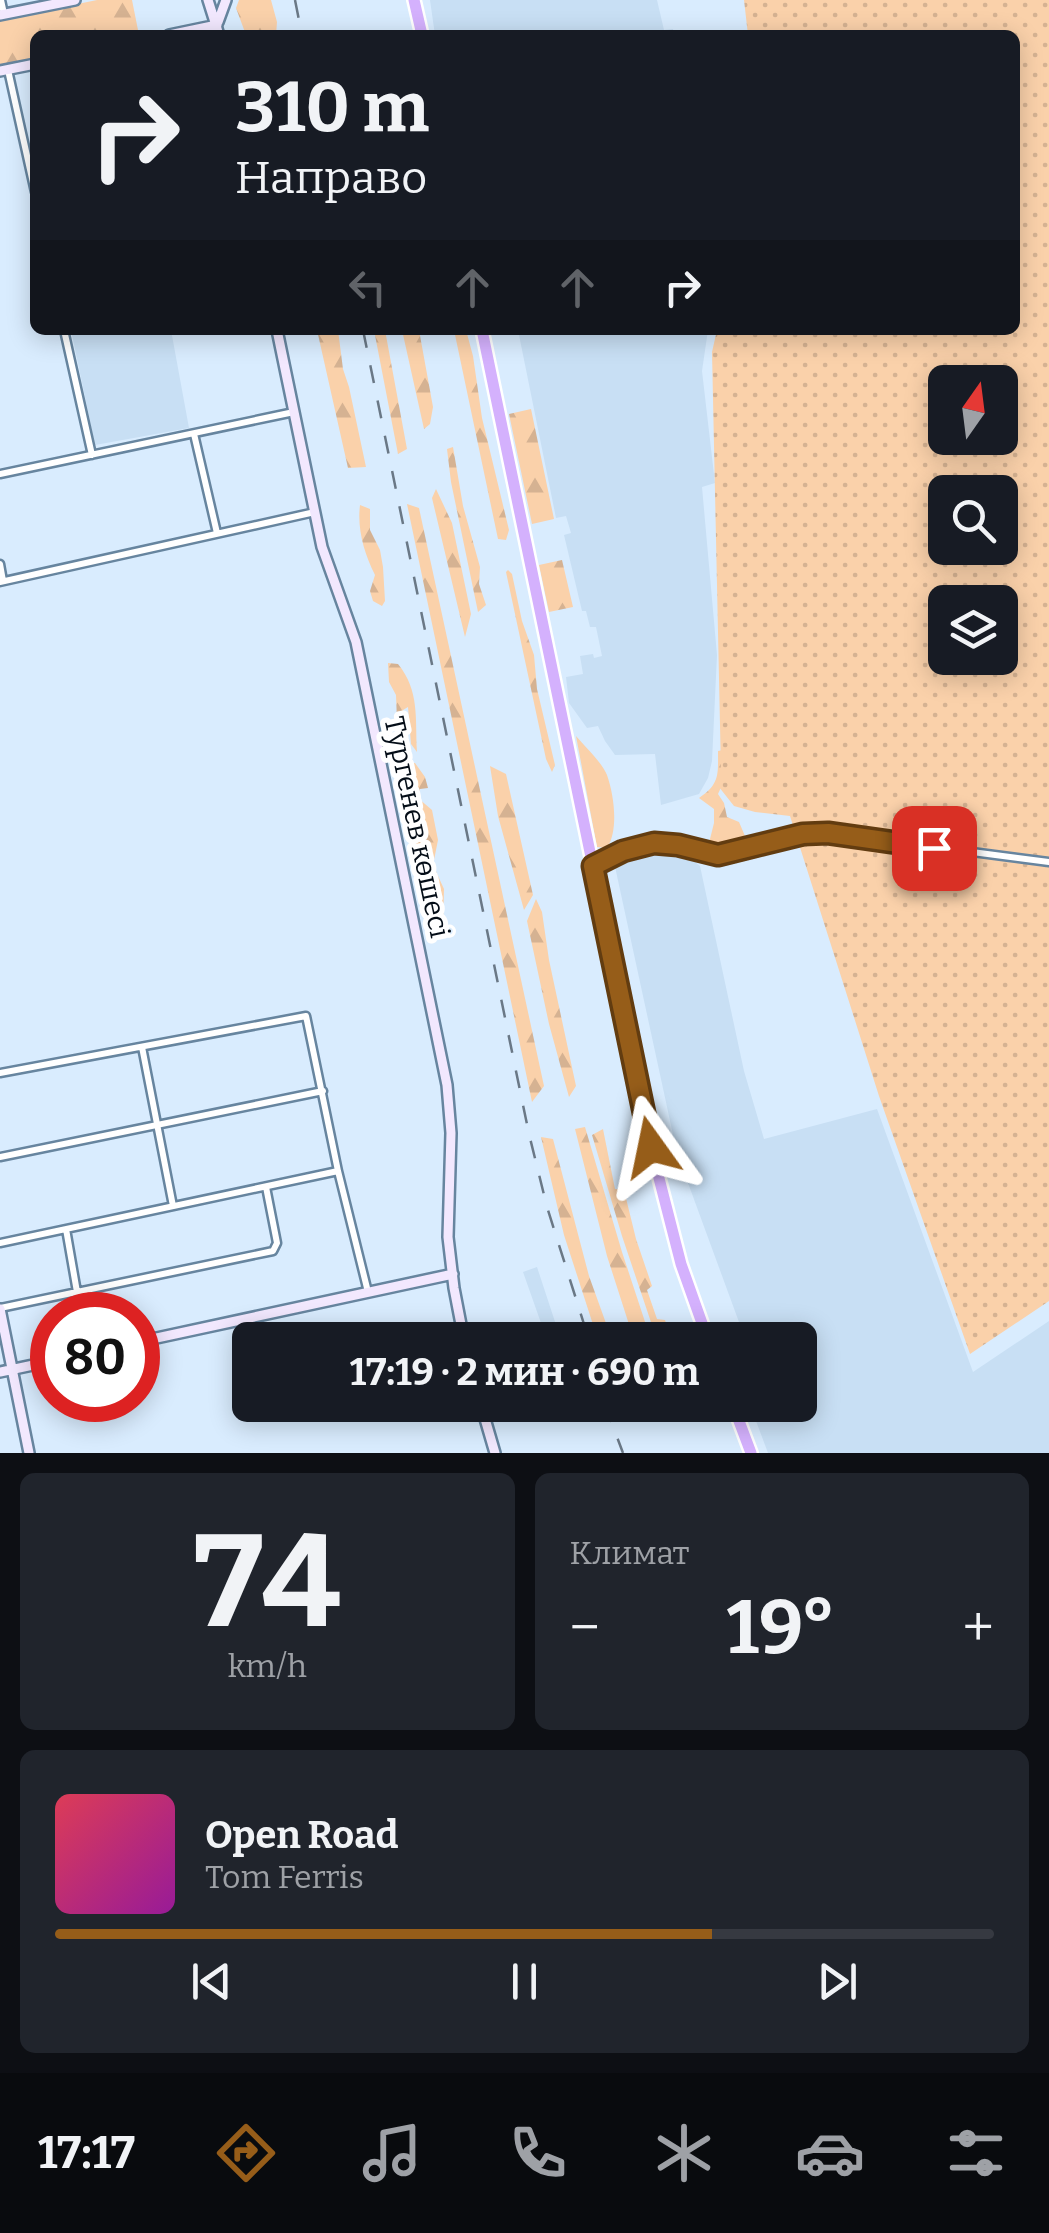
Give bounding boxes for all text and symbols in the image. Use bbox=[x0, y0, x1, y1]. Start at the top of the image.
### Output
text: 310 m bbox=[235, 66, 429, 150]
icon: right bbox=[70, 70, 200, 200]
text: Направо bbox=[235, 151, 427, 205]
icon: left bbox=[340, 260, 395, 315]
icon: ahead bbox=[445, 260, 500, 315]
icon: ahead bbox=[550, 260, 605, 315]
icon: right bbox=[655, 260, 710, 315]
north arrow bbox=[928, 365, 1018, 455]
map controls bbox=[928, 365, 1018, 675]
button: search bbox=[928, 475, 1018, 565]
button: layers bbox=[928, 585, 1018, 675]
street label: Тургенев көшесі bbox=[377, 713, 457, 941]
pin bbox=[892, 806, 977, 891]
icon: arrive bbox=[907, 821, 962, 876]
position arrow bbox=[599, 1095, 703, 1199]
speed limit sign: 80 bbox=[30, 1292, 160, 1422]
text: 17:19 · 2 мин · 690 m bbox=[350, 1349, 699, 1395]
text: 74 bbox=[194, 1504, 341, 1660]
text: Климат bbox=[570, 1534, 689, 1572]
text: 19° bbox=[727, 1583, 836, 1673]
text: − bbox=[570, 1595, 600, 1661]
text: + bbox=[963, 1595, 994, 1661]
text: km/h bbox=[228, 1647, 307, 1685]
text: Open Road bbox=[205, 1812, 398, 1858]
text: Tom Ferris bbox=[205, 1858, 364, 1896]
icon: previous bbox=[184, 1954, 239, 2009]
icon: pause bbox=[497, 1954, 552, 2009]
icon: next bbox=[810, 1954, 865, 2009]
icon: directions bbox=[211, 2118, 281, 2188]
icon: music bbox=[357, 2118, 427, 2188]
icon: phone bbox=[503, 2118, 573, 2188]
icon: climate bbox=[649, 2118, 719, 2188]
icon: car bbox=[795, 2118, 865, 2188]
icon: filters bbox=[941, 2118, 1011, 2188]
text: 17:17 bbox=[38, 2126, 135, 2180]

